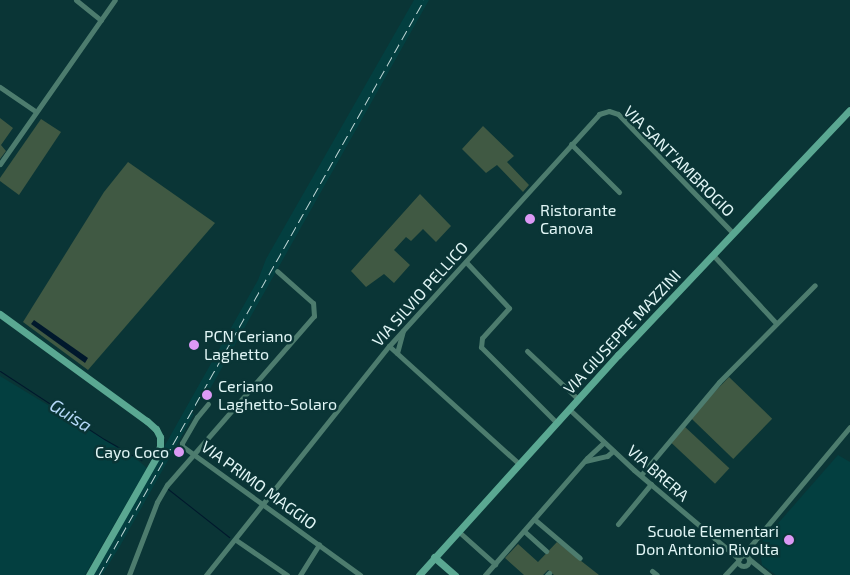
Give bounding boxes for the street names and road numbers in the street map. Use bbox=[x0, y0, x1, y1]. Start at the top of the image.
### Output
street label: VIA SANT'AMBROGIO bbox=[619, 101, 739, 221]
street label: VIA SILVIO PELLICO bbox=[368, 238, 472, 350]
street label: VIA GIUSEPPE MAZZINI bbox=[559, 266, 685, 398]
street label: VIA PRIMO MAGGIO bbox=[197, 437, 321, 533]
street label: VIA BRERA bbox=[623, 441, 693, 505]

